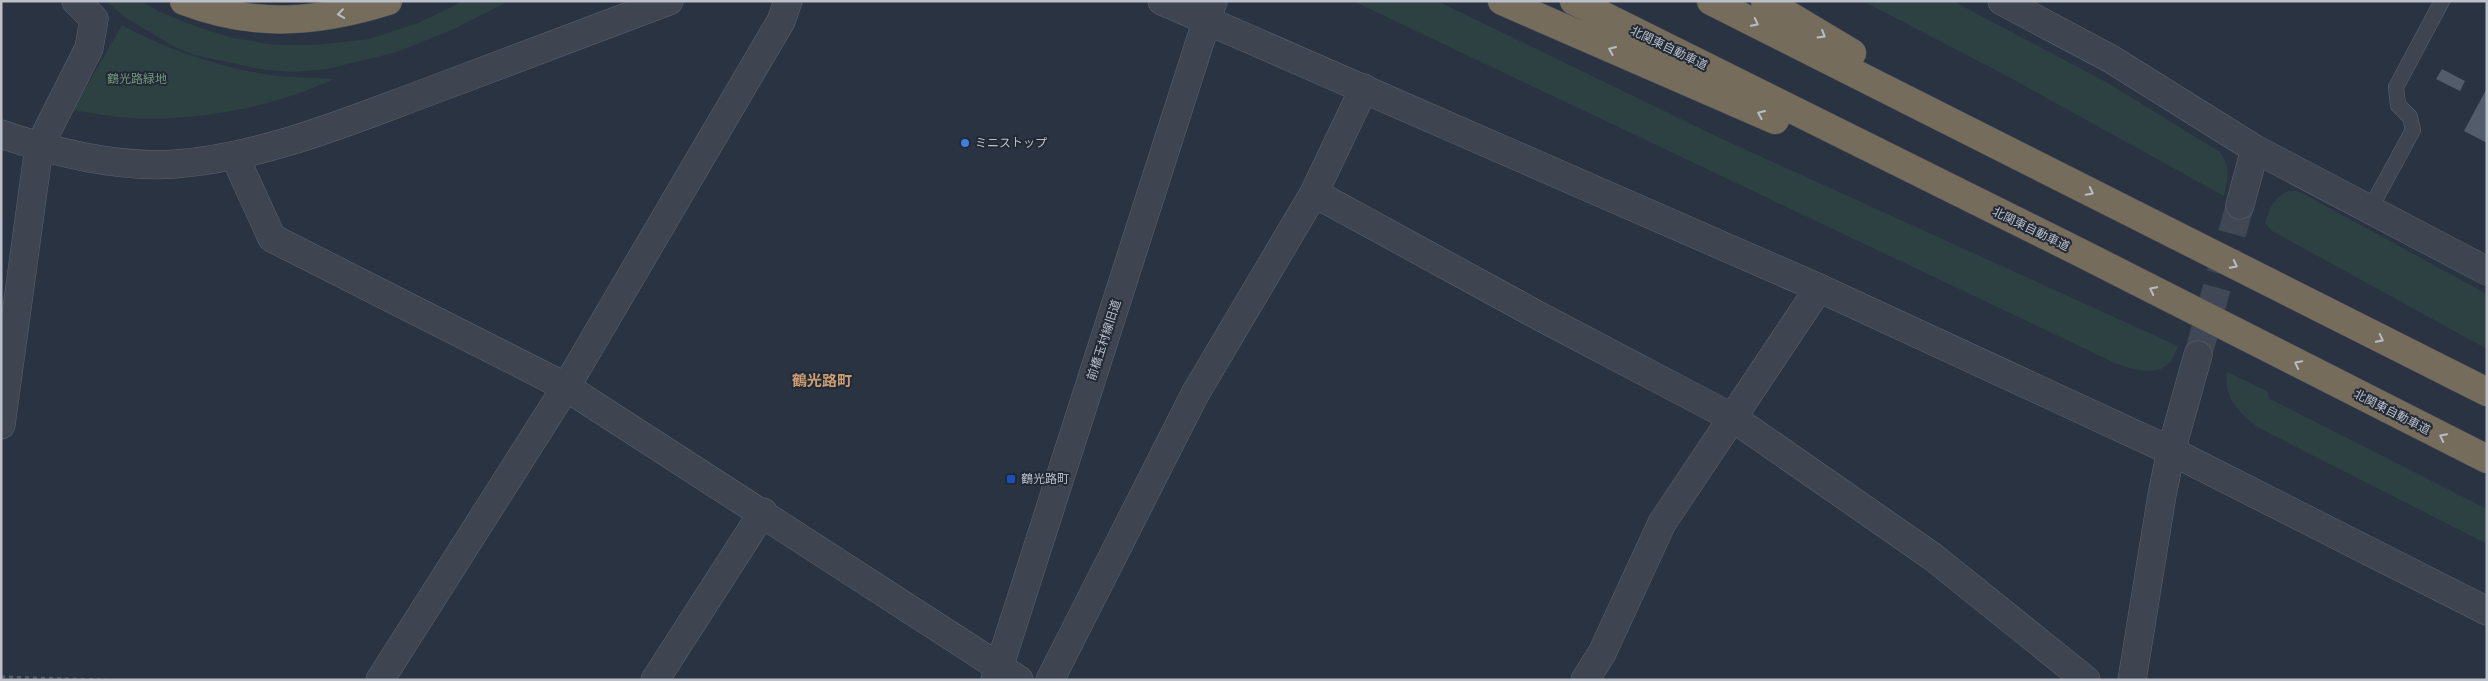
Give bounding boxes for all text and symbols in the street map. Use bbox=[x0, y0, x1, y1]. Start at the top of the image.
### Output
one-way arrow bbox=[337, 9, 345, 19]
one-way arrow bbox=[1750, 17, 1759, 27]
street label: 北関東自動車道 bbox=[1628, 23, 1710, 73]
one-way arrow bbox=[1816, 29, 1825, 39]
one-way arrow bbox=[1608, 45, 1617, 56]
park label: 鶴光路緑地 bbox=[107, 72, 167, 86]
one-way arrow bbox=[1757, 110, 1766, 121]
place label: ミニストップ bbox=[975, 136, 1047, 150]
marker: ミニストップ bbox=[959, 137, 971, 149]
one-way arrow bbox=[2084, 186, 2093, 196]
street label: 北関東自動車道 bbox=[1990, 204, 2072, 254]
one-way arrow bbox=[2229, 259, 2238, 269]
one-way arrow bbox=[2149, 286, 2158, 296]
street label: 前橋玉村線旧道 bbox=[1084, 298, 1124, 382]
one-way arrow bbox=[2374, 332, 2383, 342]
one-way arrow bbox=[2294, 360, 2303, 370]
district label: 鶴光路町 bbox=[792, 372, 852, 390]
street label: 北関東自動車道 bbox=[2351, 387, 2433, 437]
one-way arrow bbox=[2439, 433, 2448, 443]
place label: 鶴光路町 bbox=[1021, 472, 1069, 486]
marker: 鶴光路町 bbox=[1005, 473, 1017, 485]

